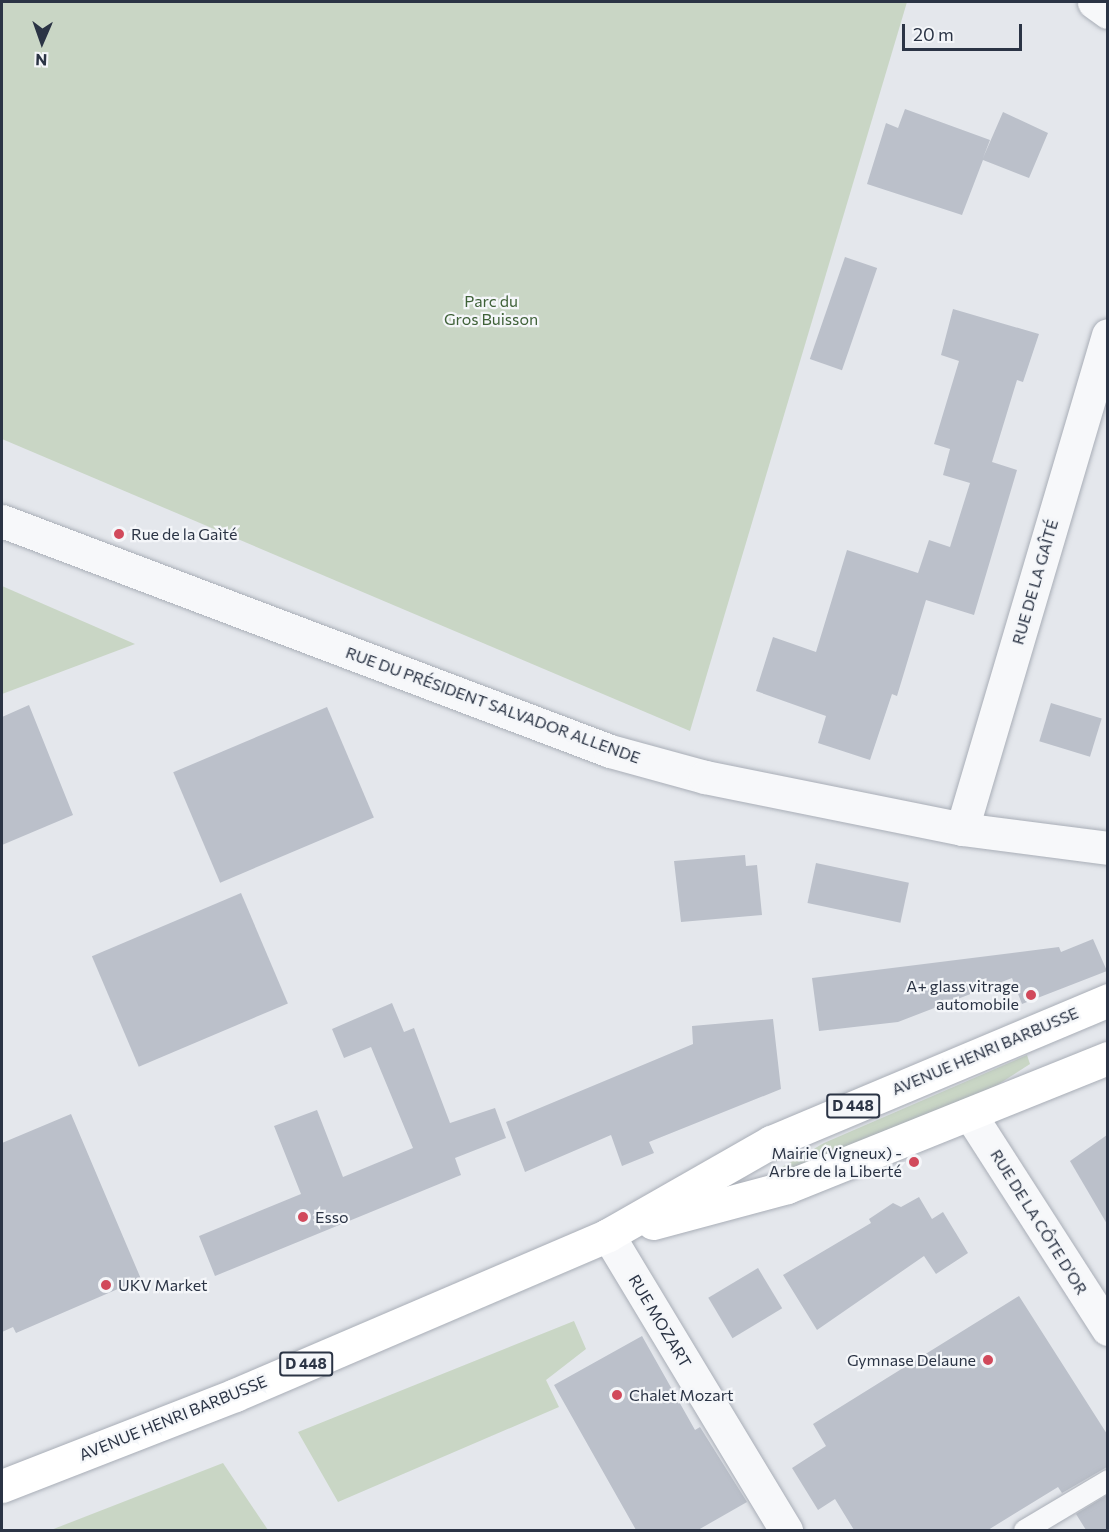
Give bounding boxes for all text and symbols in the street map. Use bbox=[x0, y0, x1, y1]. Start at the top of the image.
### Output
north arrow bbox=[12, 12, 72, 72]
scale bar bbox=[905, 12, 1025, 50]
text: 20 m bbox=[913, 23, 954, 45]
text: N bbox=[35, 51, 48, 70]
park label: Parc du Gros Buisson bbox=[444, 291, 538, 329]
street label: RUE DE LA GAÎTÉ bbox=[1008, 517, 1062, 647]
place label: Rue de la Gaìté bbox=[131, 524, 237, 544]
marker: Rue de la Gaìté bbox=[112, 527, 126, 541]
street label: RUE DU PRÉSIDENT SALVADOR ALLENDE bbox=[343, 643, 643, 767]
place label: A+ glass vitrage automobile bbox=[906, 976, 1019, 1014]
marker: A+ glass vitrage automobile bbox=[1024, 988, 1038, 1002]
street label: AVENUE HENRI BARBUSSE bbox=[889, 1003, 1081, 1099]
road number: D 448 bbox=[826, 1094, 880, 1118]
place label: Mairie (Vigneux) - Arbre de la Liberté bbox=[769, 1143, 902, 1181]
street label: RUE DE LA CÔTE D'OR bbox=[987, 1146, 1091, 1298]
marker: Mairie (Vigneux) - Arbre de la Liberté bbox=[907, 1155, 921, 1169]
place label: Esso bbox=[315, 1207, 349, 1227]
marker: Esso bbox=[296, 1210, 310, 1224]
street label: RUE MOZART bbox=[625, 1271, 695, 1371]
place label: UKV Market bbox=[118, 1275, 208, 1295]
marker: UKV Market bbox=[99, 1278, 113, 1292]
place label: Gymnase Delaune bbox=[847, 1350, 976, 1370]
road number: D 448 bbox=[279, 1352, 333, 1376]
marker: Gymnase Delaune bbox=[981, 1353, 995, 1367]
street label: AVENUE HENRI BARBUSSE bbox=[76, 1371, 270, 1465]
place label: Chalet Mozart bbox=[629, 1385, 734, 1405]
marker: Chalet Mozart bbox=[610, 1388, 624, 1402]

